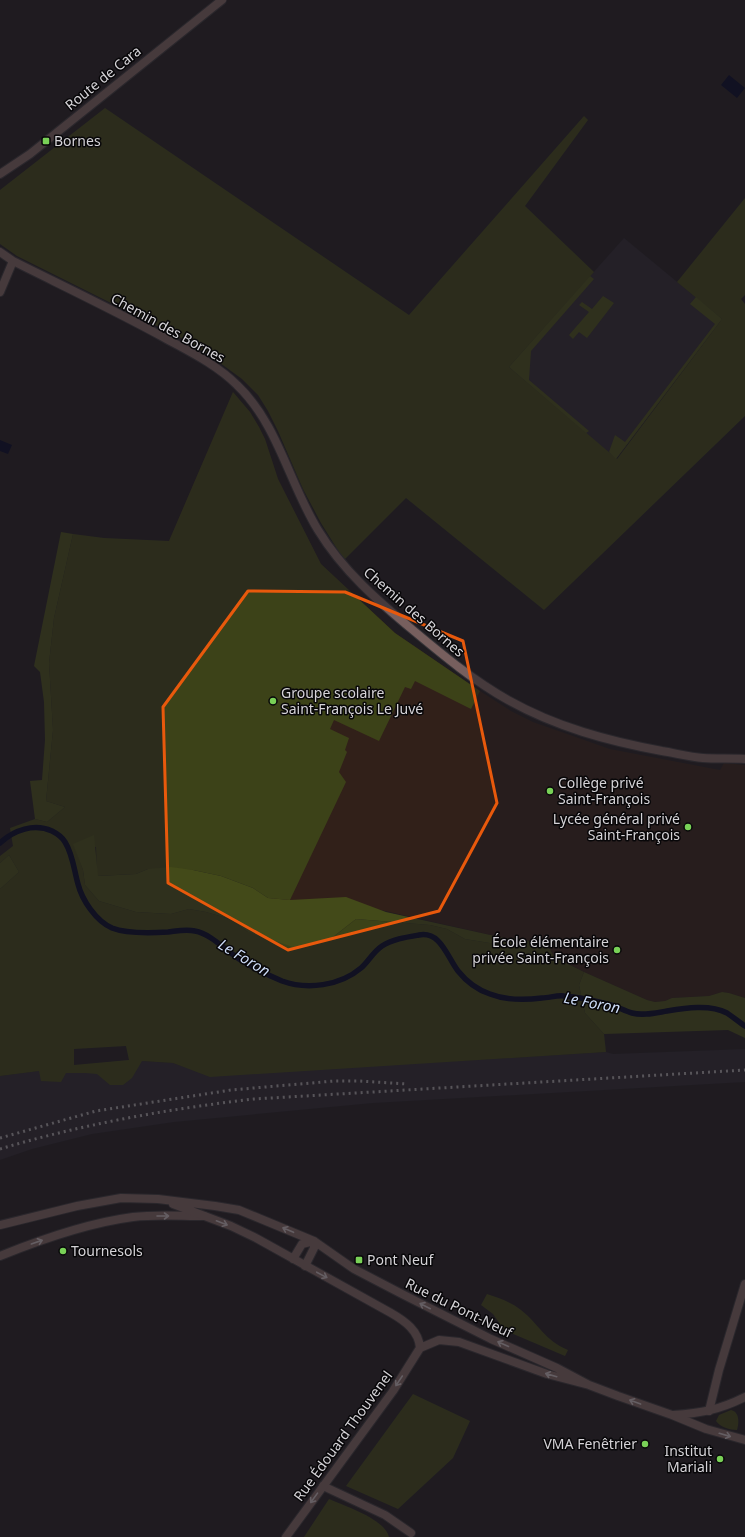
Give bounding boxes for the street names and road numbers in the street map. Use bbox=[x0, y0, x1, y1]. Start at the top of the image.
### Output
street label: Route de Cara bbox=[61, 41, 145, 114]
street label: Chemin des Bornes bbox=[108, 288, 229, 367]
street label: Chemin des Bornes bbox=[360, 563, 469, 661]
street label: Rue du Pont-Neuf bbox=[402, 1273, 517, 1342]
street label: Rue Édouard Thouvenel bbox=[289, 1367, 396, 1505]

